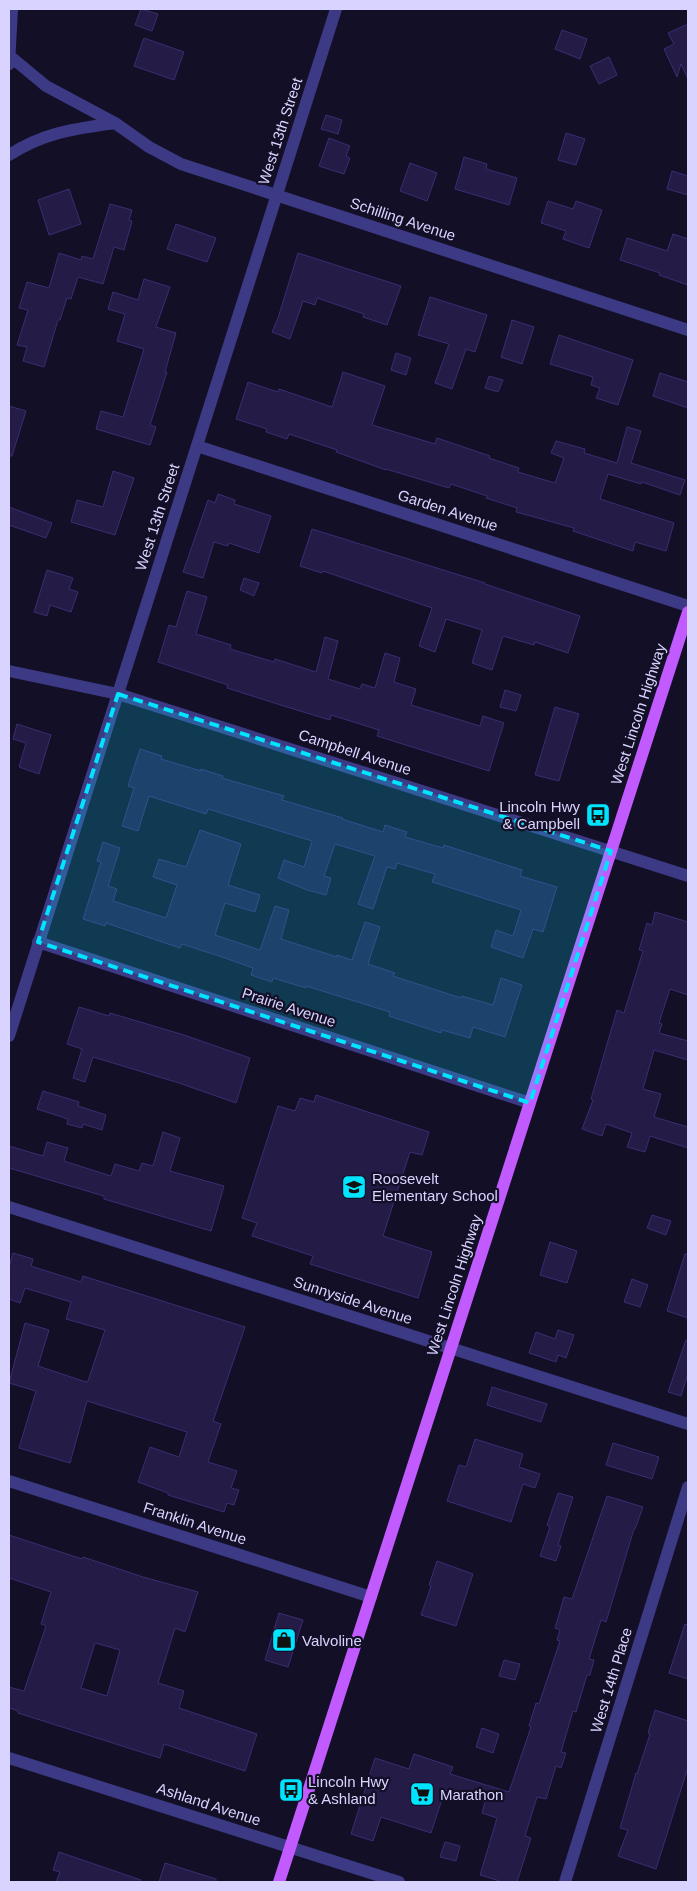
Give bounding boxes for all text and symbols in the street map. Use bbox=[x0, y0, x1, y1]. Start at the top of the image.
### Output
street label: West 13th Street bbox=[255, 75, 306, 187]
street label: Schilling Avenue bbox=[348, 194, 458, 244]
street label: West 13th Street bbox=[132, 461, 183, 573]
street label: Garden Avenue bbox=[396, 486, 500, 534]
street label: West Lincoln Highway bbox=[607, 641, 669, 787]
street label: Campbell Avenue bbox=[297, 726, 413, 778]
place label: Lincoln Hwy & Campbell bbox=[499, 798, 580, 832]
bus stop icon: Lincoln Hwy & Campbell bbox=[585, 802, 611, 828]
street label: Prairie Avenue bbox=[240, 984, 338, 1030]
place label: Roosevelt Elementary School bbox=[372, 1170, 498, 1204]
school or university icon: Roosevelt Elementary School bbox=[341, 1174, 367, 1200]
street label: West Lincoln Highway bbox=[423, 1212, 485, 1358]
street label: Sunnyside Avenue bbox=[291, 1273, 415, 1327]
street label: Franklin Avenue bbox=[141, 1498, 249, 1548]
street label: West 14th Place bbox=[587, 1625, 635, 1735]
shop icon: Valvoline bbox=[271, 1627, 297, 1653]
place label: Valvoline bbox=[302, 1632, 362, 1649]
place label: Lincoln Hwy & Ashland bbox=[308, 1773, 389, 1807]
bus stop icon: Lincoln Hwy & Ashland bbox=[278, 1777, 304, 1803]
street label: Ashland Avenue bbox=[155, 1779, 263, 1829]
supermarket icon: Marathon bbox=[409, 1781, 435, 1807]
place label: Marathon bbox=[440, 1786, 503, 1803]

